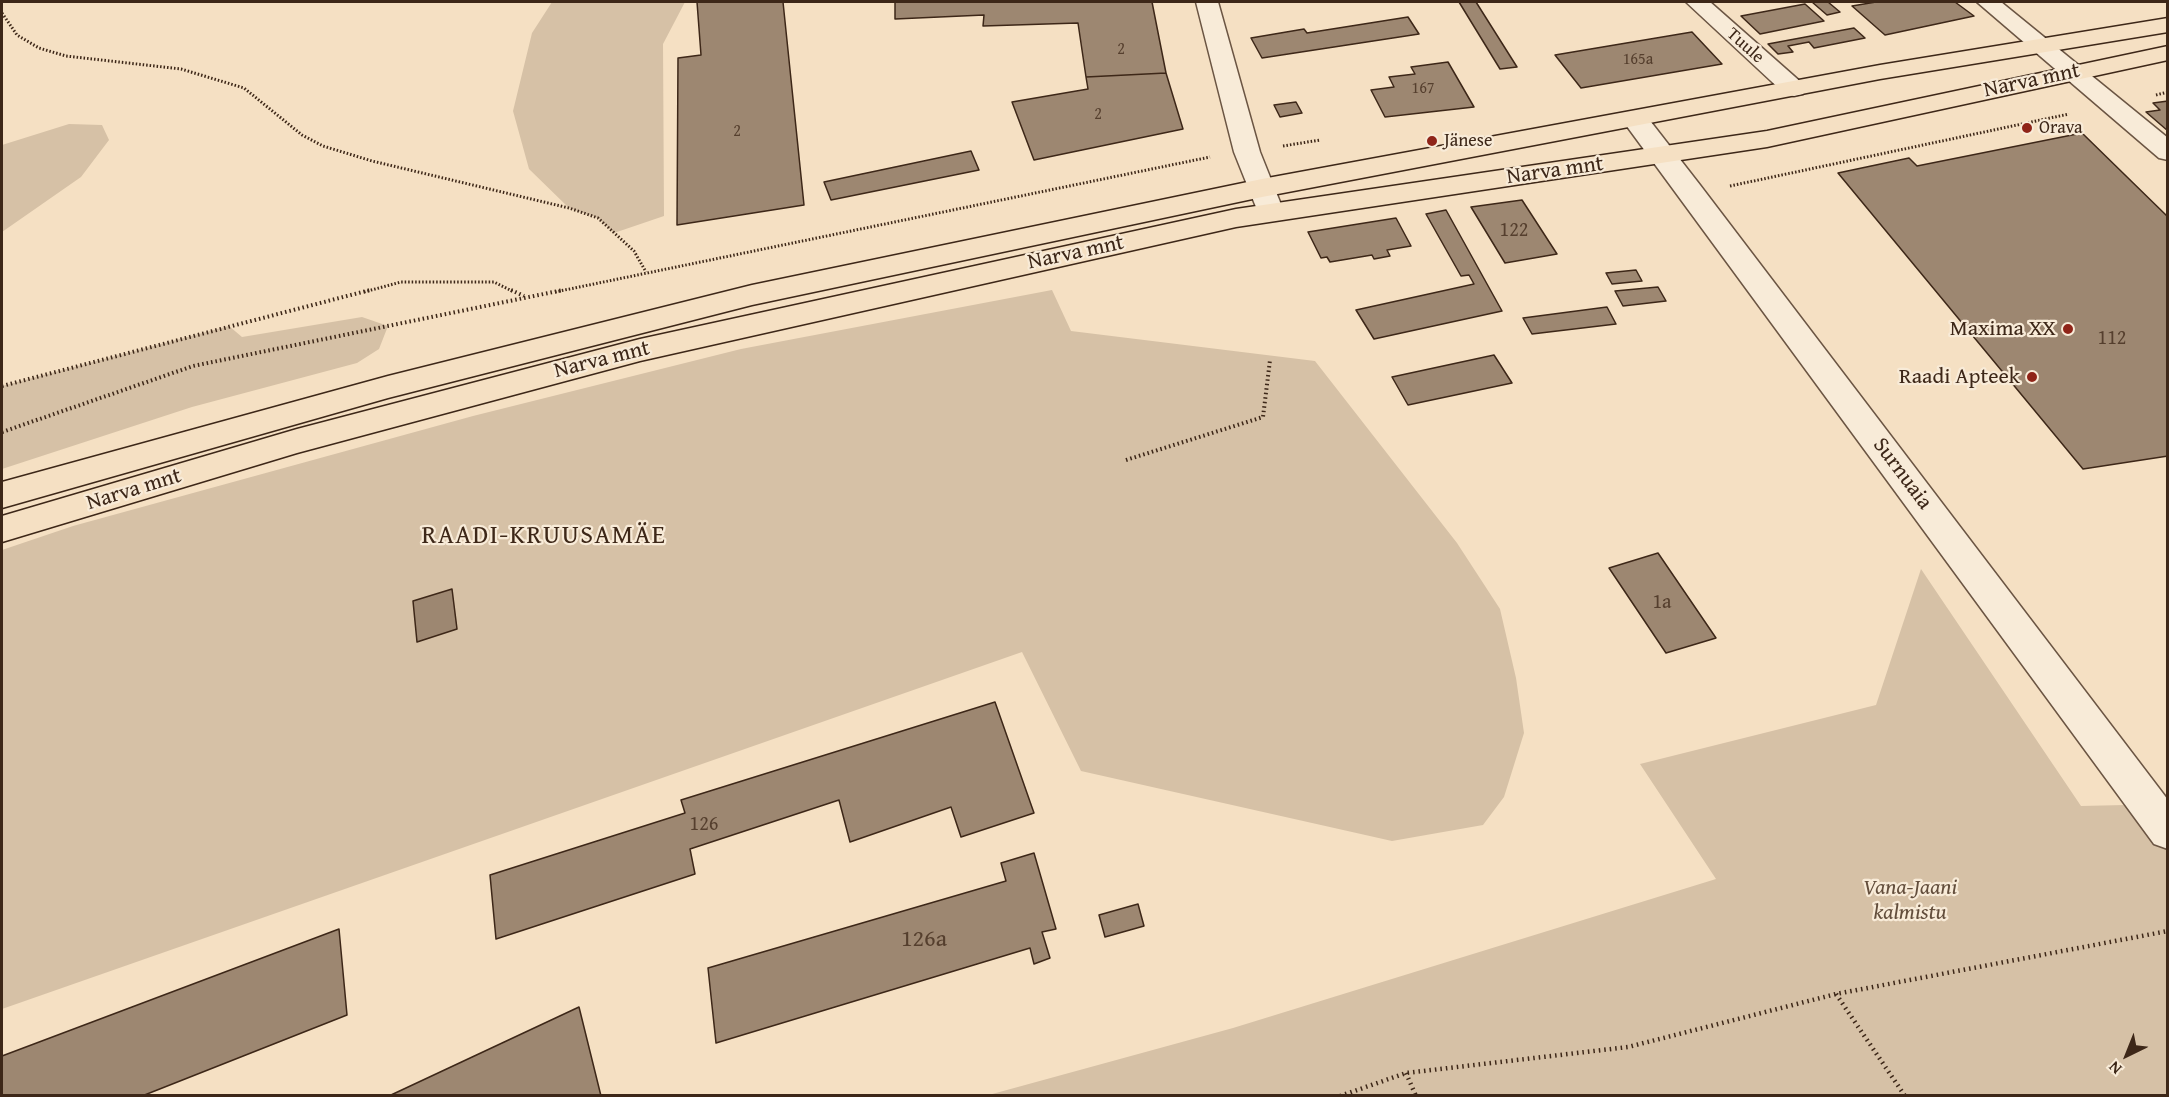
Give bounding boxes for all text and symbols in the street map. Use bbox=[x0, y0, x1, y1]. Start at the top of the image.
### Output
street label: Tuule bbox=[1722, 24, 1768, 68]
house number: 2 bbox=[1117, 40, 1125, 60]
house number: 165a bbox=[1623, 50, 1653, 70]
street label: Narva mnt bbox=[1981, 58, 2083, 104]
house number: 167 bbox=[1411, 79, 1435, 99]
house number: 2 bbox=[1094, 105, 1102, 125]
place label: Orava bbox=[2039, 117, 2083, 139]
marker: Orava bbox=[2020, 121, 2034, 135]
house number: 2 bbox=[733, 122, 741, 142]
place label: Jänese bbox=[1444, 130, 1492, 152]
marker: Jänese bbox=[1425, 134, 1439, 148]
street label: Narva mnt bbox=[1505, 151, 1605, 191]
house number: 122 bbox=[1500, 219, 1528, 243]
street label: Narva mnt bbox=[1025, 230, 1127, 276]
place label: Maxima XX bbox=[1950, 316, 2056, 342]
marker: Maxima XX bbox=[2061, 322, 2075, 336]
house number: 112 bbox=[2098, 327, 2126, 351]
street label: Narva mnt bbox=[551, 335, 653, 385]
place label: Raadi Apteek bbox=[1899, 364, 2020, 390]
marker: Raadi Apteek bbox=[2025, 370, 2039, 384]
street label: Surnuaia bbox=[1867, 433, 1937, 515]
street label: Narva mnt bbox=[83, 463, 185, 517]
district label: RAADI-KRUUSAMÄE bbox=[421, 520, 667, 552]
house number: 1a bbox=[1652, 591, 1672, 615]
house number: 126 bbox=[690, 813, 718, 837]
park label: Vana-Jaani kalmistu bbox=[1863, 875, 1957, 926]
house number: 126a bbox=[901, 926, 947, 954]
north arrow bbox=[2097, 1025, 2157, 1085]
text: N bbox=[2103, 1056, 2127, 1081]

